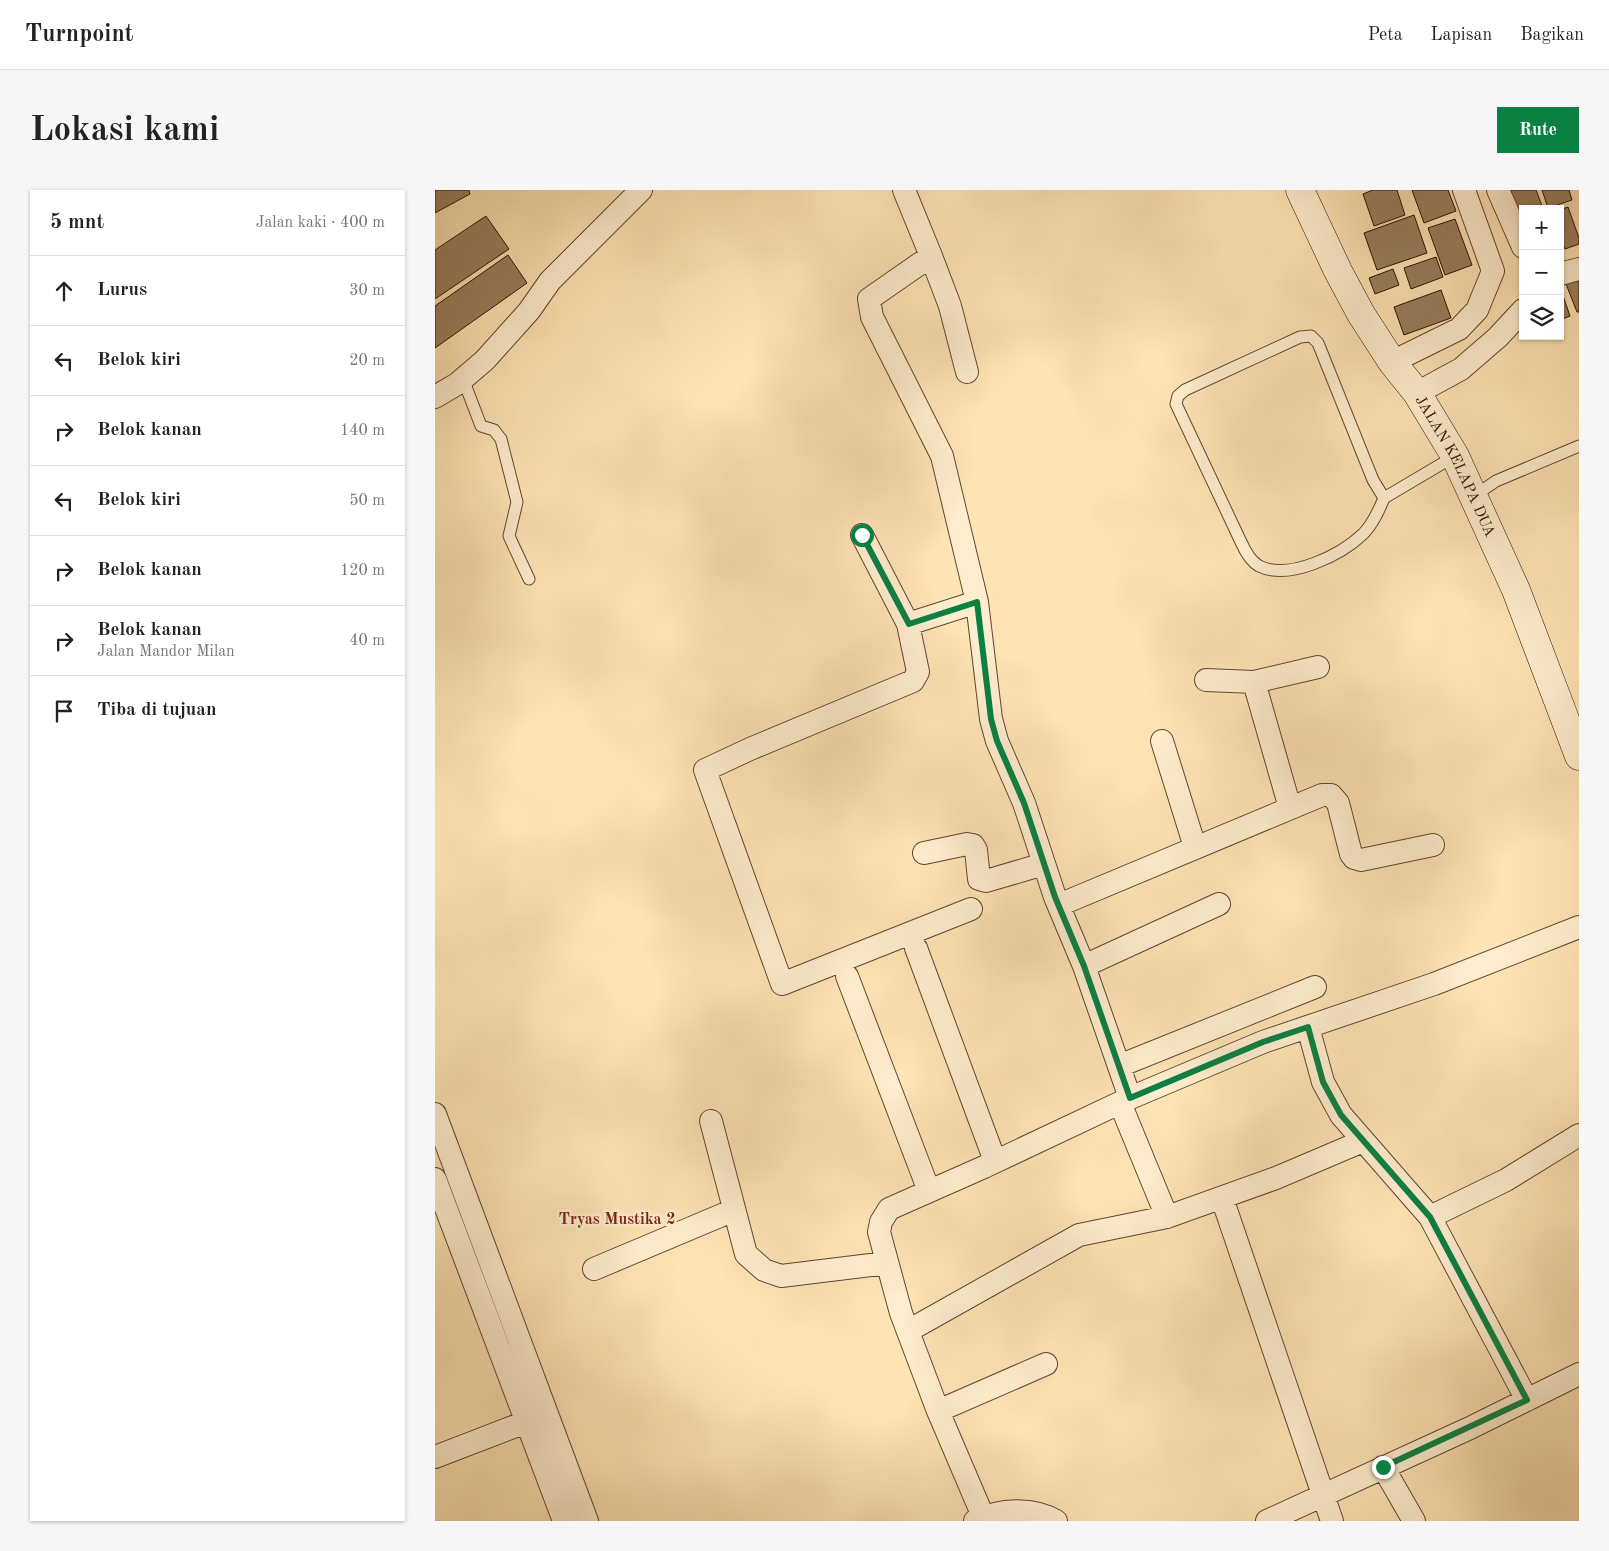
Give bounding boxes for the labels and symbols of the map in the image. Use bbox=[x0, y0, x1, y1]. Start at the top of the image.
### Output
street label: JALAN KELAPA DUA bbox=[1412, 394, 1497, 540]
route start bbox=[851, 524, 874, 547]
district label: Tryas Mustika 2 bbox=[559, 1212, 676, 1228]
route end bbox=[1372, 1456, 1395, 1479]

